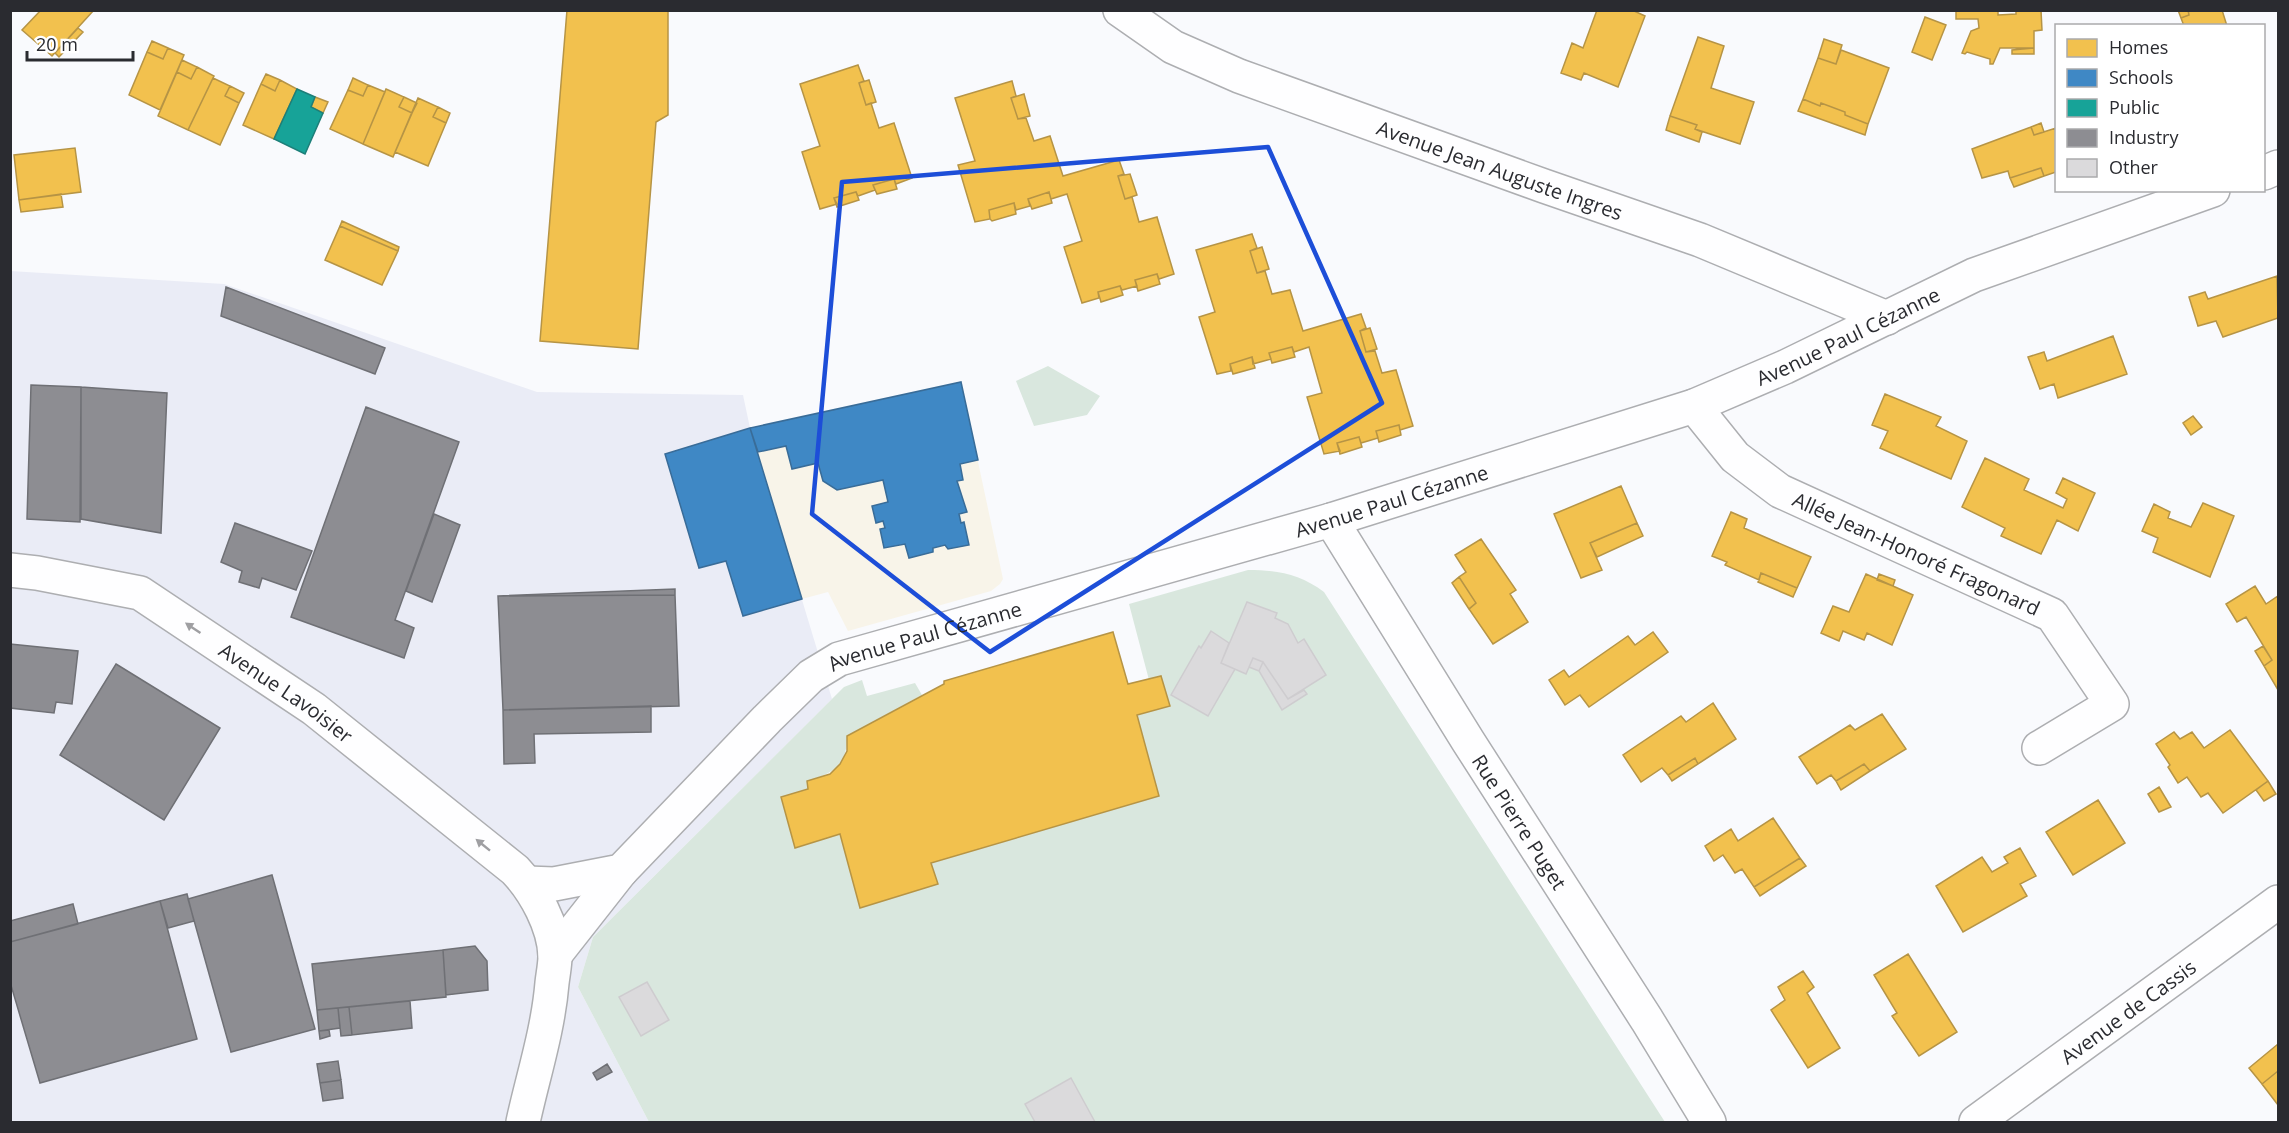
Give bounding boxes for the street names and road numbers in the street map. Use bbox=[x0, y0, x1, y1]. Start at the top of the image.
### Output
street label: Avenue Jean Auguste Ingres bbox=[1373, 113, 1626, 226]
street label: Avenue Paul Cézanne bbox=[1752, 280, 1944, 391]
street label: Avenue Paul Cézanne bbox=[1292, 458, 1491, 543]
street label: Allée Jean-Honoré Fragonard bbox=[1789, 485, 2045, 621]
street label: Avenue Paul Cézanne bbox=[822, 595, 1025, 677]
street label: Avenue Lavoisier bbox=[214, 636, 359, 749]
street label: Rue Pierre Puget bbox=[1466, 749, 1573, 895]
street label: Avenue de Cassis bbox=[2055, 953, 2201, 1070]

